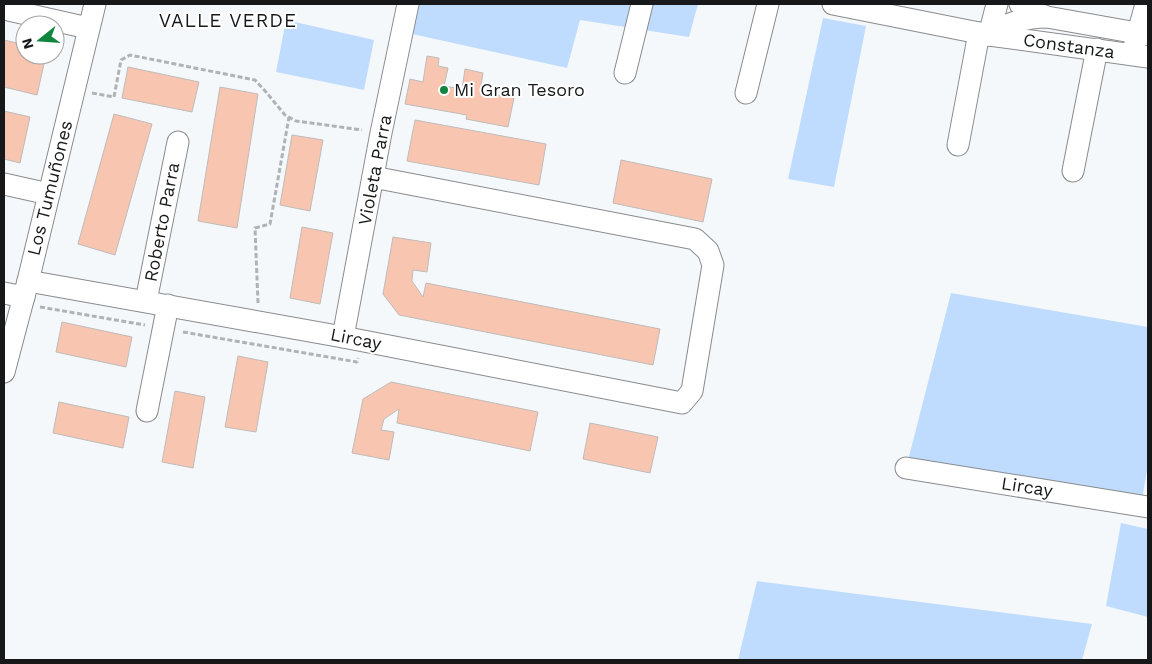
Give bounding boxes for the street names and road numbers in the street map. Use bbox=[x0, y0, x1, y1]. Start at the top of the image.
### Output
street label: Constanza bbox=[1022, 29, 1116, 62]
street label: Violeta Parra bbox=[354, 113, 396, 227]
street label: Los Tumuñones bbox=[23, 118, 76, 258]
street label: Roberto Parra bbox=[140, 160, 183, 283]
street label: Lircay bbox=[329, 323, 384, 354]
street label: Lircay bbox=[1000, 472, 1055, 501]

